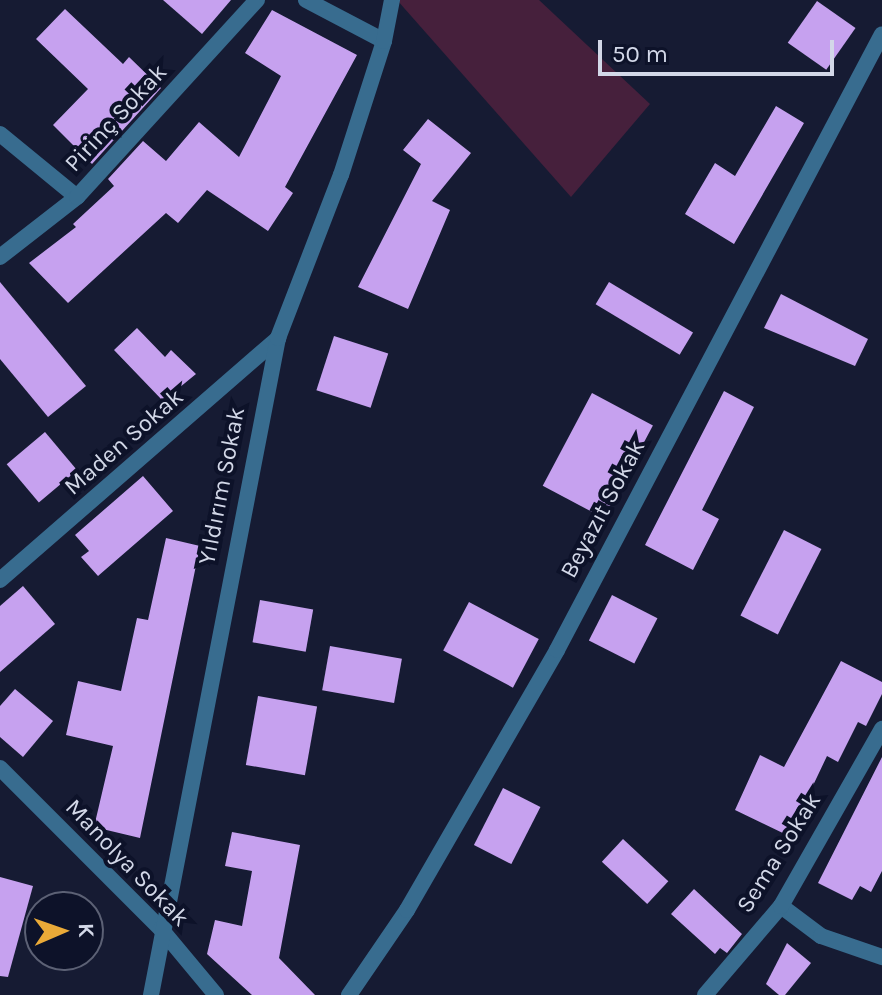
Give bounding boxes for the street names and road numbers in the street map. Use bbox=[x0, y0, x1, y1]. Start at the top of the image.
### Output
street label: Pirinç Sokak bbox=[59, 58, 173, 178]
street label: Maden Sokak bbox=[59, 383, 189, 501]
street label: Yıldırım Sokak bbox=[193, 405, 251, 567]
street label: Beyazıt Sokak bbox=[554, 435, 652, 583]
street label: Sema Sokak bbox=[731, 788, 827, 918]
street label: Manolya Sokak bbox=[59, 793, 195, 933]

